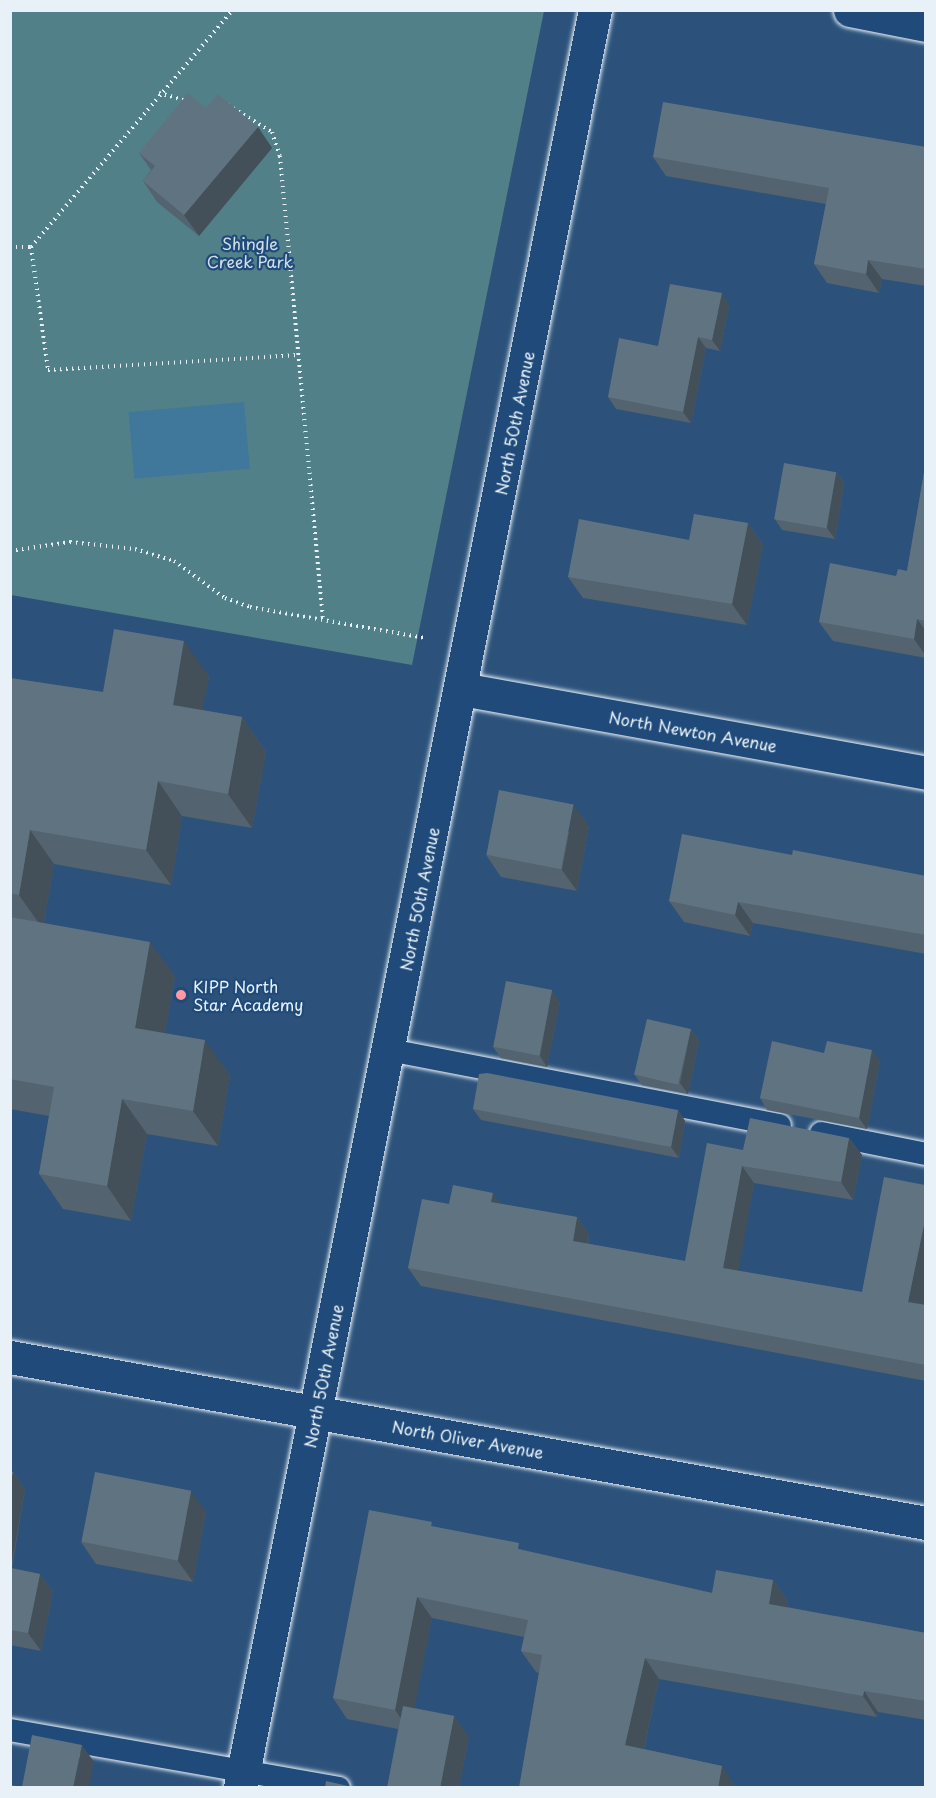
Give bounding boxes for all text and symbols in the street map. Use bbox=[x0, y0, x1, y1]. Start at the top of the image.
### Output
park label: Shingle Creek Park bbox=[206, 233, 294, 271]
street label: North 50th Avenue bbox=[490, 349, 538, 497]
street label: North Newton Avenue bbox=[608, 707, 778, 755]
street label: North 50th Avenue bbox=[395, 825, 443, 973]
place label: KIPP North Star Academy bbox=[193, 976, 304, 1014]
marker: KIPP North Star Academy bbox=[174, 988, 188, 1002]
street label: North 50th Avenue bbox=[299, 1302, 347, 1450]
street label: North Oliver Avenue bbox=[390, 1416, 546, 1462]

